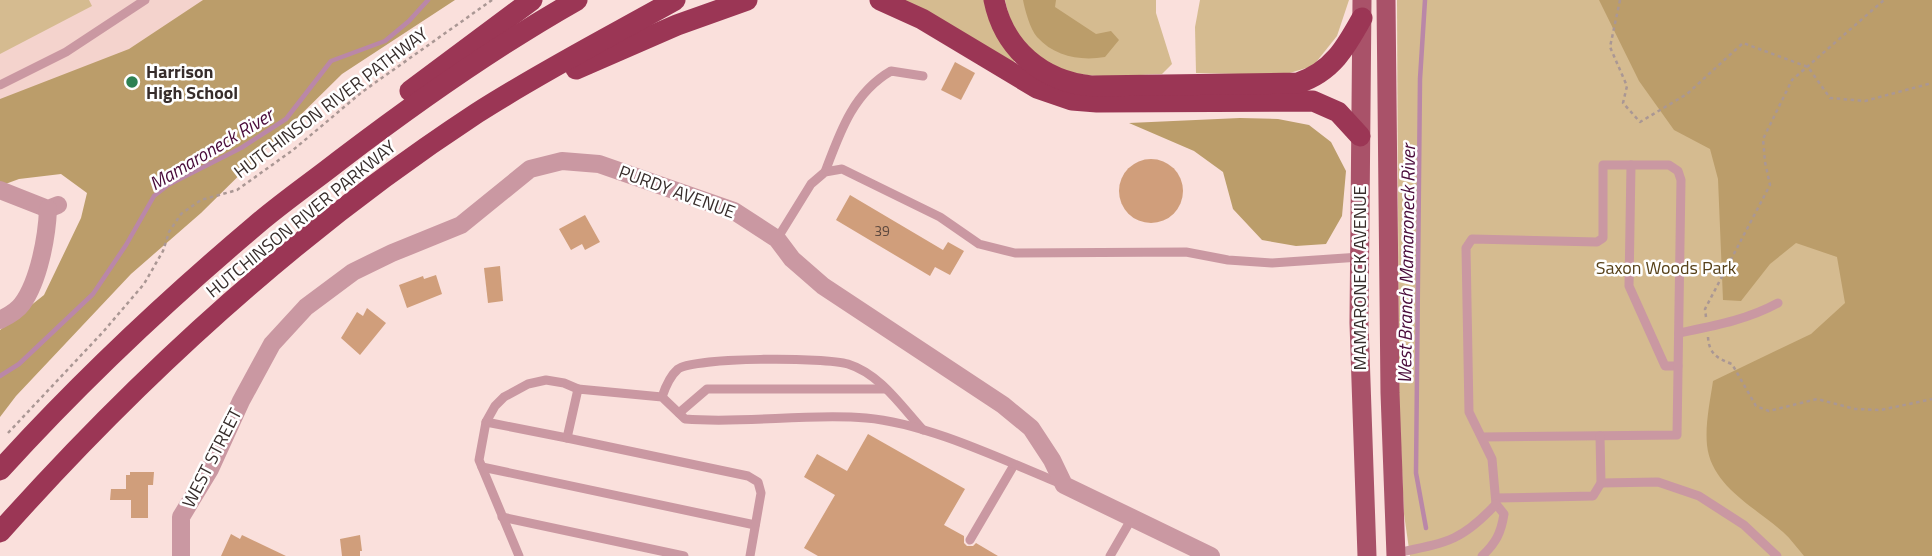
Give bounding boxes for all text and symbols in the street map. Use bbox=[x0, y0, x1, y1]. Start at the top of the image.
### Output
street label: HUTCHINSON RIVER PATHWAY bbox=[228, 20, 434, 185]
place label: Harrison High School bbox=[146, 58, 238, 106]
marker: Harrison High School bbox=[124, 74, 140, 90]
water label: Mamaroneck River bbox=[143, 99, 280, 197]
street label: HUTCHINSON RIVER PARKWAY bbox=[200, 133, 402, 304]
water label: West Branch Mamaroneck River bbox=[1389, 142, 1422, 384]
street label: PURDY AVENUE bbox=[615, 158, 739, 225]
street label: MAMARONECK AVENUE bbox=[1346, 185, 1373, 371]
house number: 39 bbox=[874, 220, 890, 241]
park label: Saxon Woods Park bbox=[1596, 254, 1737, 281]
street label: WEST STREET bbox=[175, 403, 248, 512]

